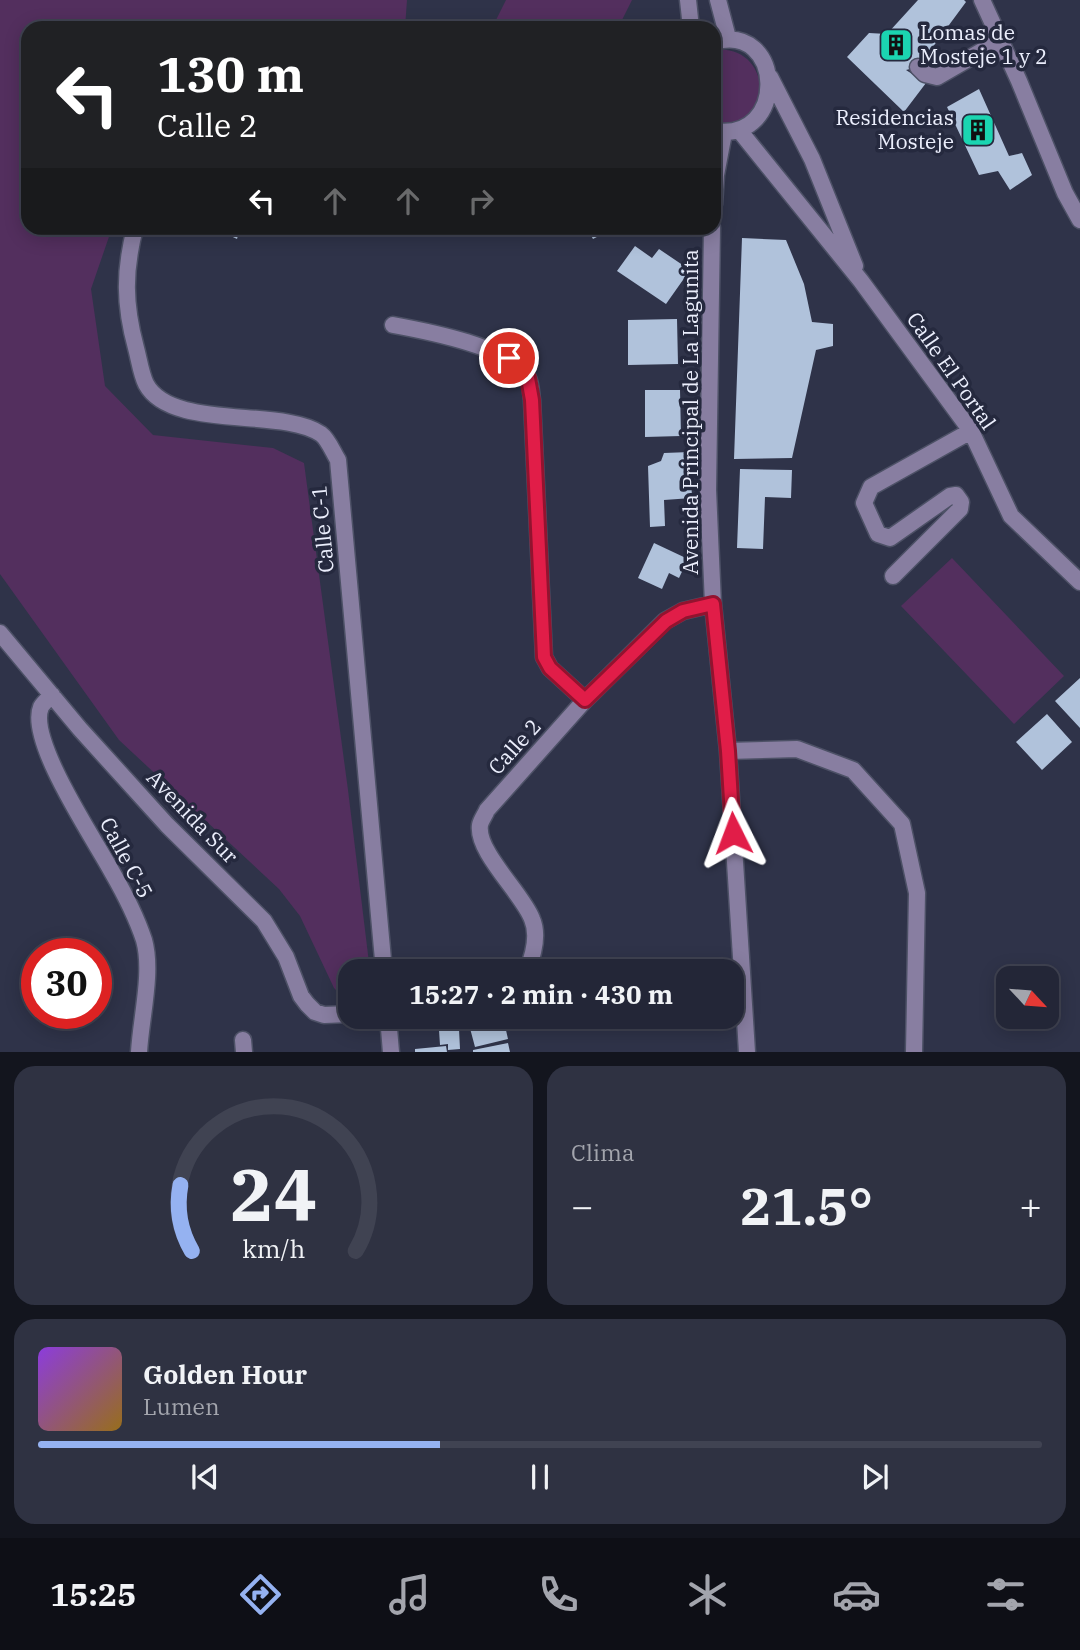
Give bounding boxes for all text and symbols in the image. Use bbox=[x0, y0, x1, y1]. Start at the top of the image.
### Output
place label: Lomas de Mosteje 1 y 2 bbox=[920, 18, 1048, 70]
building icon: Lomas de Mosteje 1 y 2 bbox=[877, 26, 915, 64]
text: 130 m bbox=[157, 42, 304, 105]
icon: left bbox=[42, 49, 133, 140]
place label: Residencias Mosteje bbox=[835, 103, 954, 155]
text: Calle 2 bbox=[157, 104, 258, 146]
building icon: Residencias Mosteje bbox=[959, 111, 997, 149]
icon: left bbox=[243, 182, 281, 220]
icon: ahead bbox=[316, 182, 354, 220]
icon: ahead bbox=[389, 182, 427, 220]
icon: right bbox=[462, 182, 500, 220]
street label: Avenida Principal de La Lagunita bbox=[676, 249, 704, 575]
street label: Calle El Portal bbox=[901, 306, 1003, 435]
pin bbox=[479, 328, 539, 388]
icon: arrive bbox=[490, 339, 528, 377]
street label: Calle C-1 bbox=[304, 484, 340, 574]
street label: Calle 2 bbox=[482, 712, 547, 780]
street label: Avenida Sur bbox=[141, 763, 245, 870]
position arrow bbox=[696, 796, 770, 870]
street label: Calle C-5 bbox=[94, 812, 160, 903]
speed limit sign: 30 bbox=[21, 938, 112, 1029]
north arrow bbox=[996, 966, 1059, 1029]
map controls bbox=[996, 966, 1059, 1029]
text: 15:27 · 2 min · 430 m bbox=[409, 977, 673, 1011]
text: Clima bbox=[571, 1137, 635, 1167]
text: 24 bbox=[230, 1147, 317, 1242]
text: 21.5° bbox=[740, 1172, 873, 1239]
text: − bbox=[571, 1181, 594, 1230]
text: + bbox=[1019, 1181, 1042, 1230]
text: km/h bbox=[242, 1232, 305, 1265]
text: Golden Hour bbox=[143, 1357, 307, 1391]
text: Lumen bbox=[143, 1391, 220, 1421]
icon: previous bbox=[186, 1458, 224, 1496]
icon: pause bbox=[521, 1458, 559, 1496]
icon: next bbox=[856, 1458, 894, 1496]
icon: directions bbox=[236, 1570, 285, 1619]
icon: music bbox=[385, 1570, 434, 1619]
icon: phone bbox=[534, 1570, 583, 1619]
icon: climate bbox=[683, 1570, 732, 1619]
icon: car bbox=[832, 1570, 881, 1619]
icon: filters bbox=[981, 1570, 1030, 1619]
text: 15:25 bbox=[50, 1573, 136, 1615]

